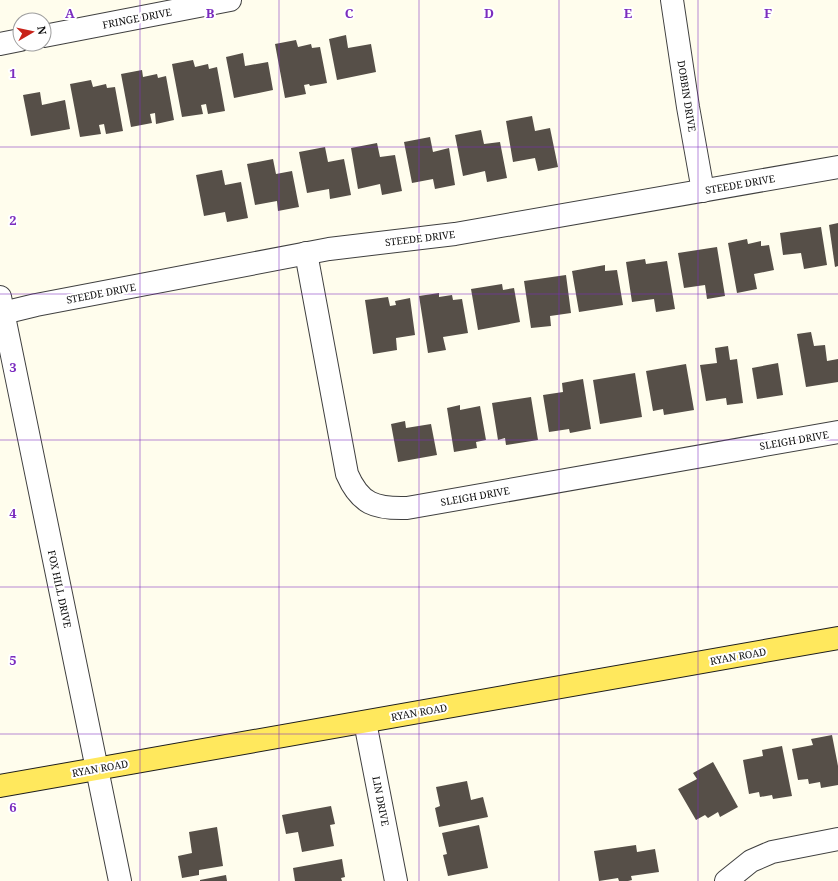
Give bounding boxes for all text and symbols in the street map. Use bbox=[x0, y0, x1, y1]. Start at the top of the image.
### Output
text: A bbox=[65, 4, 75, 22]
street label: FRINGE DRIVE bbox=[101, 4, 173, 32]
text: B bbox=[206, 4, 215, 22]
text: C bbox=[345, 4, 354, 22]
text: D bbox=[484, 4, 494, 22]
text: E bbox=[624, 4, 633, 22]
text: F bbox=[764, 4, 772, 22]
north arrow bbox=[12, 12, 52, 52]
text: N bbox=[34, 25, 51, 36]
street label: DOBBIN DRIVE bbox=[674, 59, 700, 133]
text: 1 bbox=[9, 64, 17, 82]
street label: STEEDE DRIVE bbox=[704, 171, 776, 197]
text: 2 bbox=[9, 211, 17, 229]
street label: STEEDE DRIVE bbox=[384, 227, 456, 249]
street label: STEEDE DRIVE bbox=[65, 279, 137, 307]
text: 3 bbox=[9, 358, 17, 376]
street label: SLEIGH DRIVE bbox=[758, 427, 830, 453]
street label: SLEIGH DRIVE bbox=[439, 483, 511, 509]
text: 4 bbox=[9, 504, 17, 522]
street label: FOX HILL DRIVE bbox=[45, 549, 75, 629]
street label: RYAN ROAD bbox=[709, 644, 767, 668]
text: 5 bbox=[9, 651, 17, 669]
street label: RYAN ROAD bbox=[390, 700, 448, 724]
street label: RYAN ROAD bbox=[71, 756, 129, 780]
street label: LIN DRIVE bbox=[369, 775, 393, 827]
text: 6 bbox=[9, 798, 17, 816]

